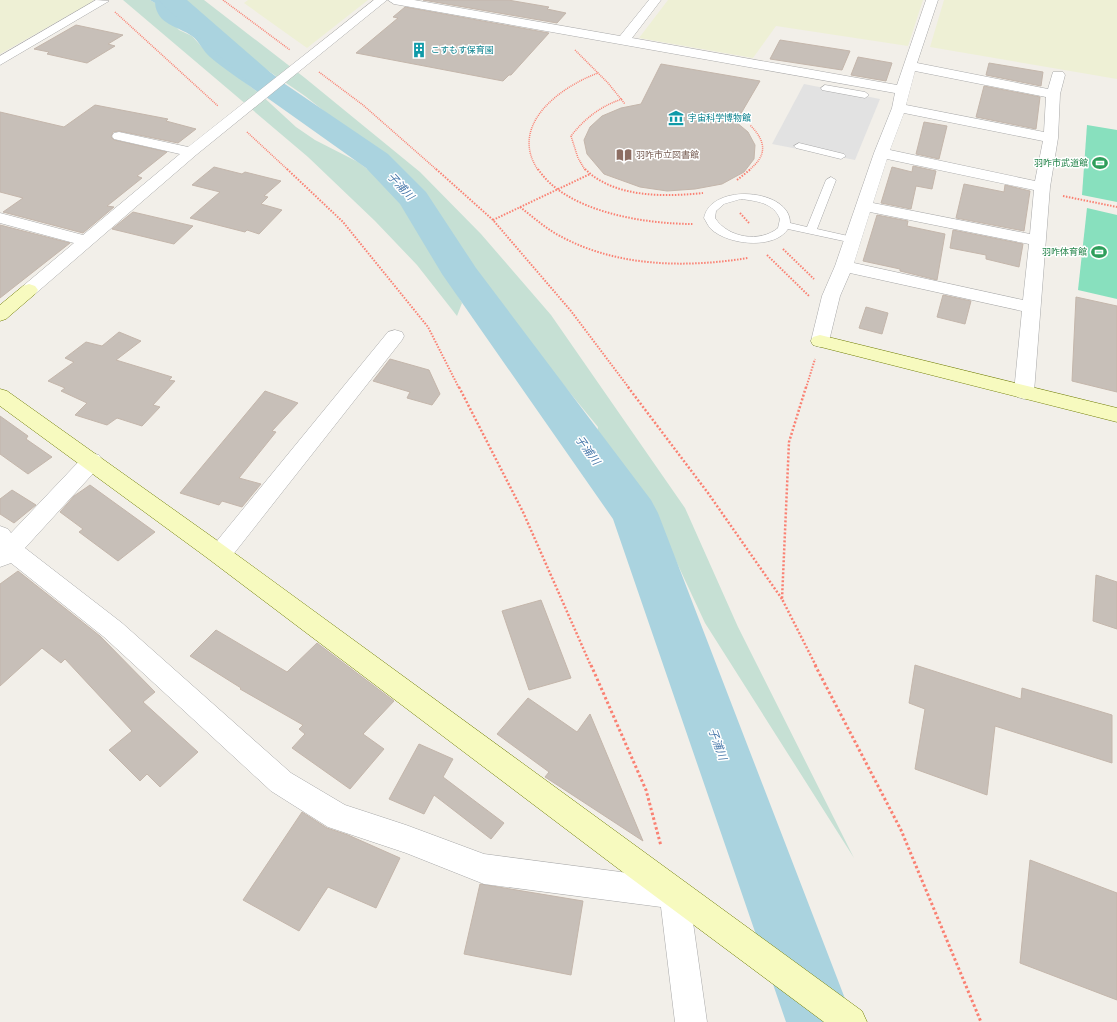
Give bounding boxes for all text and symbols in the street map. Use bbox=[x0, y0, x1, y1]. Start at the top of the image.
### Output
building icon: こすもす保育園 bbox=[410, 41, 428, 59]
place label: こすもす保育園 bbox=[431, 44, 494, 55]
museum icon: 宇宙科学博物館 bbox=[667, 109, 685, 127]
place label: 宇宙科学博物館 bbox=[688, 112, 751, 123]
library icon: 羽咋市立図書館 bbox=[615, 146, 633, 164]
place label: 羽咋市立図書館 bbox=[636, 149, 699, 160]
sports icon: 羽咋市武道館 bbox=[1091, 154, 1109, 172]
place label: 羽咋市武道館 bbox=[1034, 157, 1088, 168]
water label: 子浦川 bbox=[385, 169, 418, 203]
sports icon: 羽咋体育館 bbox=[1090, 243, 1108, 261]
place label: 羽咋体育館 bbox=[1042, 246, 1087, 257]
water label: 子浦川 bbox=[573, 433, 604, 468]
water label: 子浦川 bbox=[707, 726, 731, 762]

